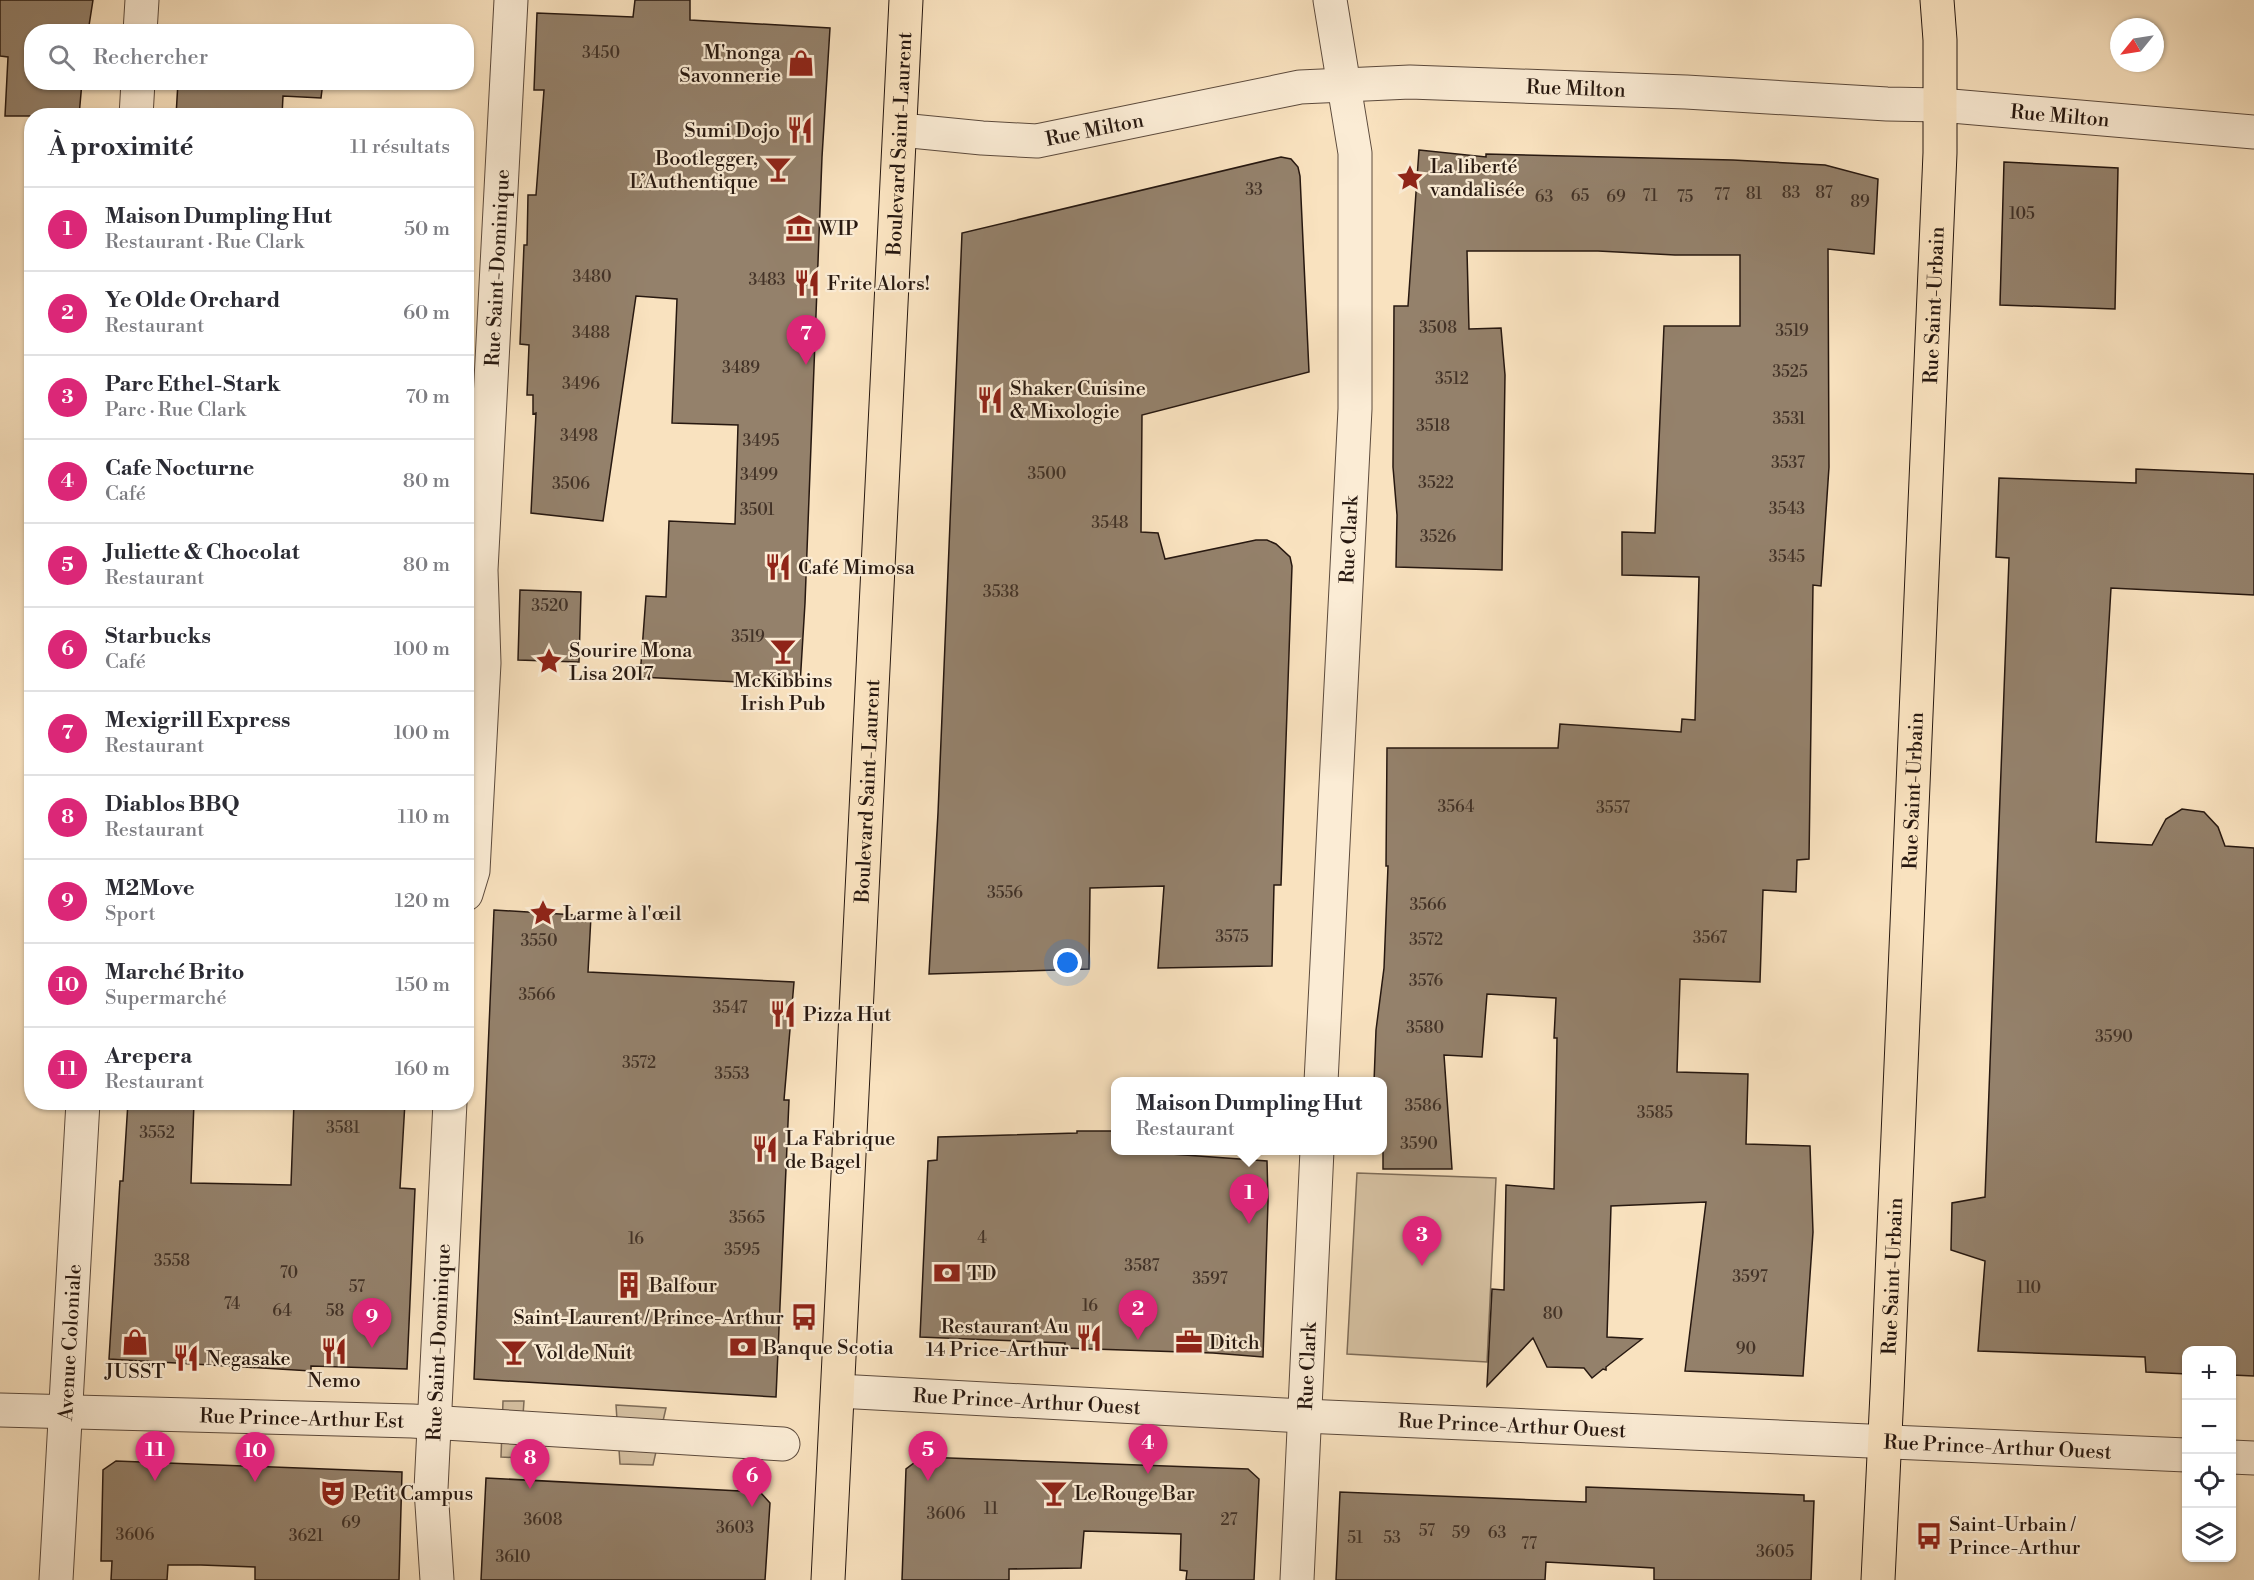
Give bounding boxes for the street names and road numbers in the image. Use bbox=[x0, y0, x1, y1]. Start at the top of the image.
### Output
street label: Boulevard Saint-Laurent bbox=[882, 31, 918, 257]
street label: Rue Milton bbox=[1525, 75, 1626, 104]
street label: Rue Milton bbox=[2009, 100, 2111, 134]
street label: Rue Milton bbox=[1043, 108, 1146, 153]
street label: Rue Saint-Dominique bbox=[481, 168, 516, 367]
street label: Rue Saint-Urbain bbox=[1919, 226, 1951, 384]
street label: Rue Clark bbox=[1335, 494, 1365, 584]
street label: Boulevard Saint-Laurent bbox=[850, 678, 886, 905]
street label: Rue Saint-Urbain bbox=[1898, 712, 1930, 870]
street label: Rue Saint-Urbain bbox=[1878, 1197, 1909, 1356]
street label: Rue Saint-Dominique bbox=[422, 1243, 457, 1442]
street label: Avenue Coloniale bbox=[54, 1263, 88, 1423]
street label: Rue Clark bbox=[1294, 1320, 1323, 1411]
street label: Rue Prince-Arthur Ouest bbox=[912, 1384, 1141, 1421]
street label: Rue Prince-Arthur Est bbox=[199, 1404, 405, 1435]
street label: Rue Prince-Arthur Ouest bbox=[1398, 1409, 1627, 1444]
street label: Rue Prince-Arthur Ouest bbox=[1883, 1431, 2112, 1466]

